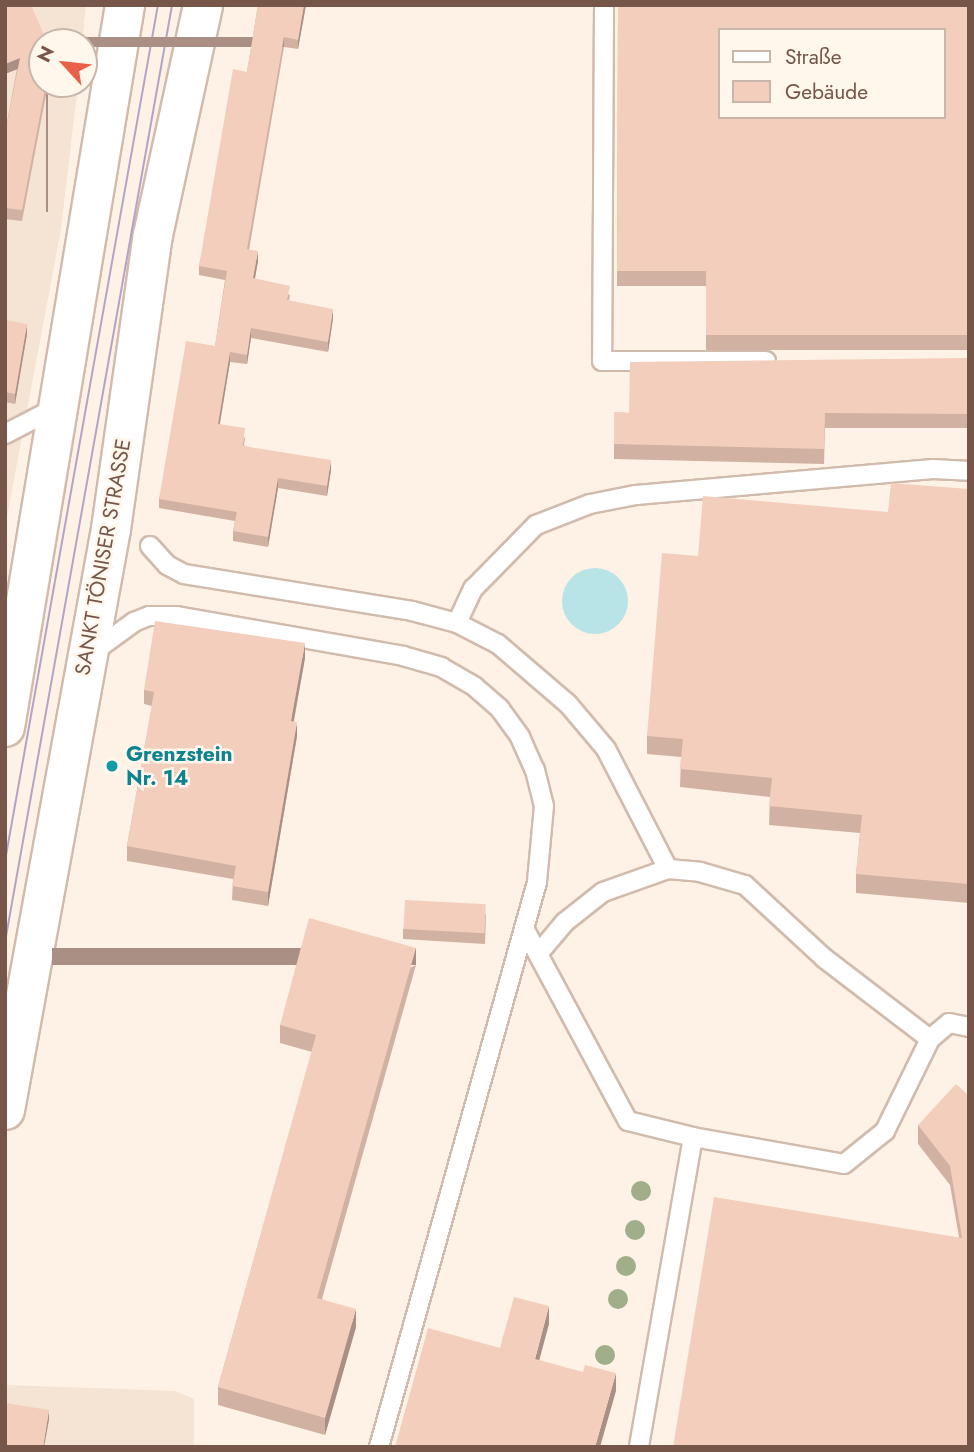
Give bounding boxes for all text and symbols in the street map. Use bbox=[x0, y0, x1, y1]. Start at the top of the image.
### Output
north arrow bbox=[28, 28, 98, 98]
legend bbox=[718, 28, 946, 119]
text: N bbox=[30, 41, 61, 67]
text: Straße bbox=[785, 42, 842, 72]
text: Gebäude bbox=[785, 77, 868, 107]
street label: SANKT TÖNISER STRASSE bbox=[70, 437, 136, 677]
place label: Grenzstein Nr. 14 bbox=[126, 741, 233, 791]
marker: Grenzstein Nr. 14 bbox=[104, 758, 120, 774]

